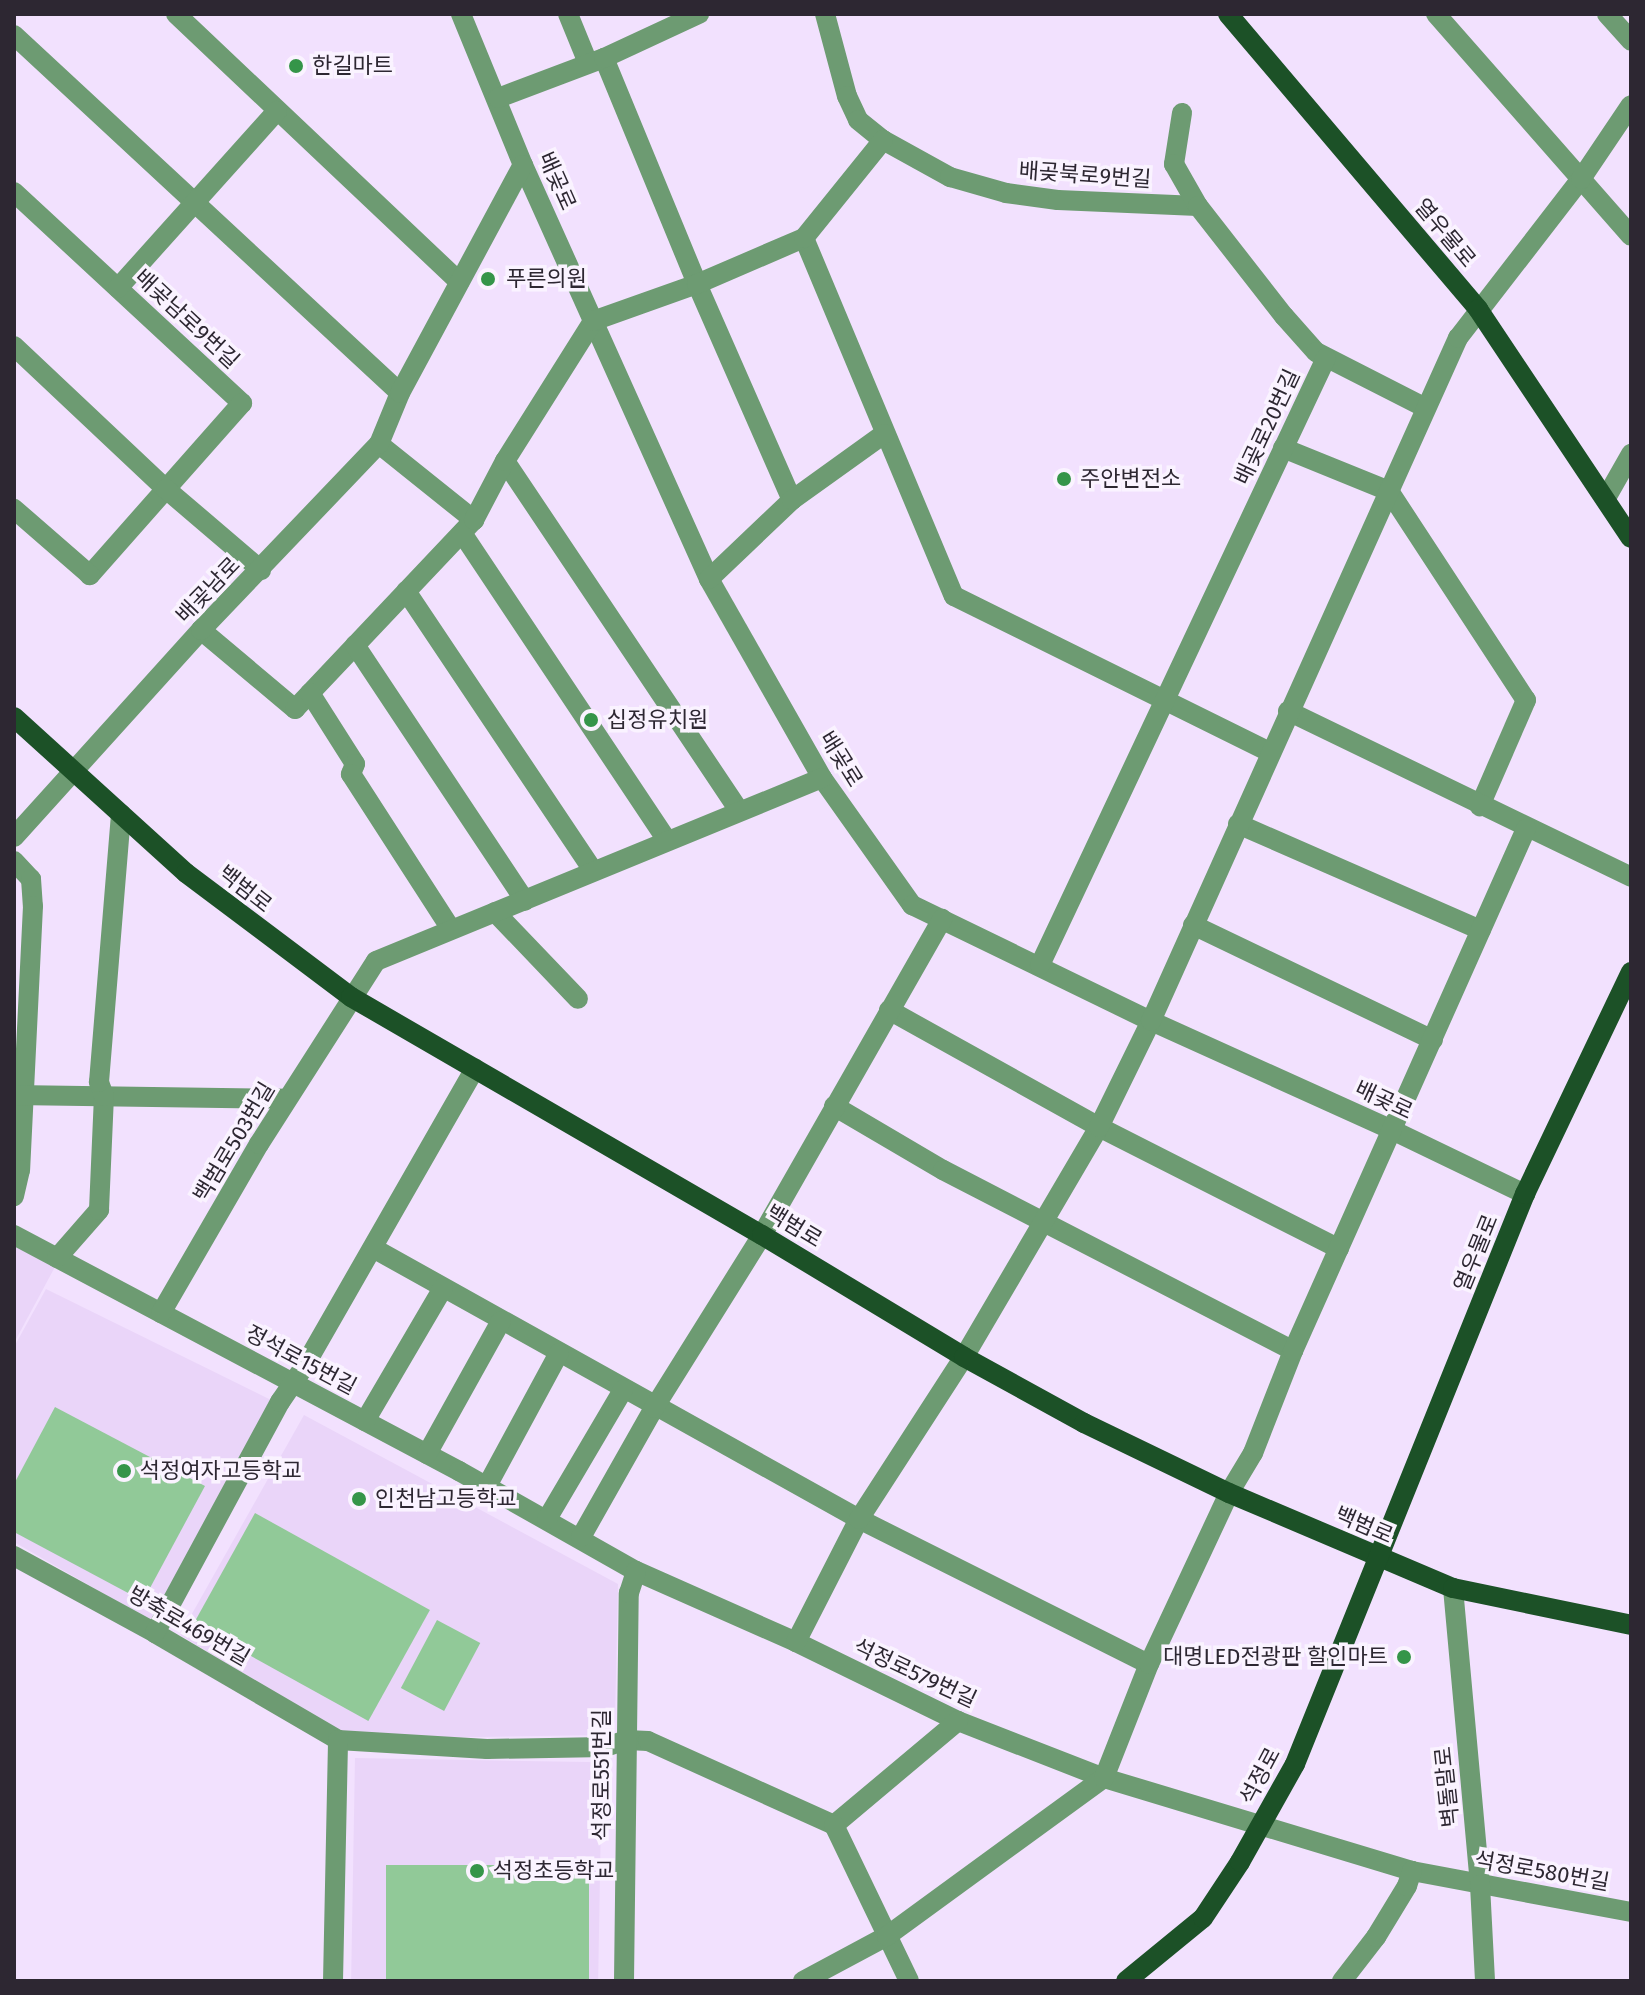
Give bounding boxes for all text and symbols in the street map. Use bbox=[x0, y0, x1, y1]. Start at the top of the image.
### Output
place label: 한길마트 bbox=[312, 53, 393, 79]
marker: 한길마트 bbox=[287, 57, 305, 75]
street label: 배곶로 bbox=[533, 148, 581, 214]
street label: 배곶북로9번길 bbox=[1018, 157, 1152, 193]
street label: 열우물로 bbox=[1409, 194, 1481, 272]
street label: 배곶남로9번길 bbox=[129, 264, 245, 374]
place label: 푸른의원 bbox=[506, 266, 587, 292]
marker: 푸른의원 bbox=[477, 268, 499, 290]
street label: 배곶로20번길 bbox=[1229, 365, 1305, 489]
place label: 주안변전소 bbox=[1080, 466, 1181, 492]
marker: 주안변전소 bbox=[1055, 470, 1073, 488]
street label: 배곶남로 bbox=[170, 552, 246, 628]
place label: 십정유치원 bbox=[607, 707, 708, 733]
marker: 십정유치원 bbox=[582, 711, 600, 729]
street label: 배곶로 bbox=[814, 726, 868, 792]
street label: 백범로 bbox=[213, 860, 277, 918]
street label: 배곶로 bbox=[1351, 1075, 1417, 1125]
street label: 백범로503번길 bbox=[188, 1077, 280, 1207]
street label: 백범로 bbox=[761, 1199, 827, 1253]
street label: 열우물로 bbox=[1449, 1211, 1503, 1295]
street label: 정석로15번길 bbox=[241, 1320, 361, 1400]
place label: 석정여자고등학교 bbox=[140, 1458, 302, 1484]
marker: 석정여자고등학교 bbox=[115, 1462, 133, 1480]
place label: 인천남고등학교 bbox=[375, 1486, 517, 1512]
marker: 인천남고등학교 bbox=[350, 1490, 368, 1508]
street label: 백범로 bbox=[1331, 1501, 1397, 1549]
street label: 방축로469번길 bbox=[124, 1581, 254, 1671]
street label: 석정로579번길 bbox=[849, 1633, 981, 1713]
place label: 대명LED전광판 할인마트 bbox=[1163, 1644, 1388, 1670]
marker: 대명LED전광판 할인마트 bbox=[1395, 1648, 1413, 1666]
street label: 석정로551번길 bbox=[589, 1709, 615, 1841]
street label: 석정로 bbox=[1234, 1743, 1286, 1809]
street label: 벽돌말로 bbox=[1430, 1745, 1464, 1829]
street label: 석정로580번길 bbox=[1472, 1846, 1612, 1896]
place label: 석정초등학교 bbox=[493, 1858, 614, 1884]
marker: 석정초등학교 bbox=[468, 1862, 486, 1880]

